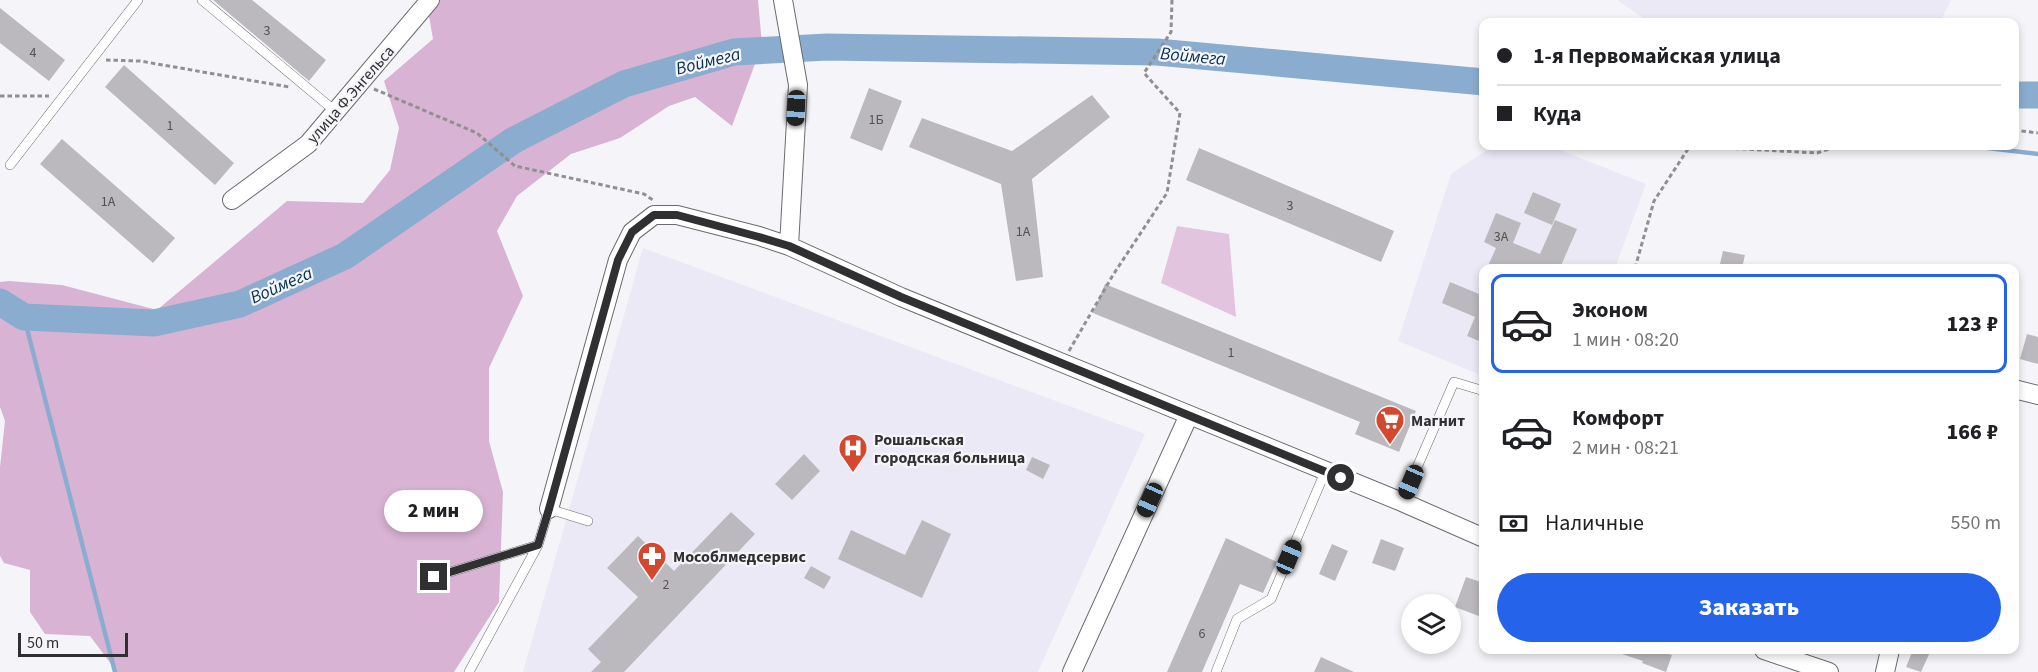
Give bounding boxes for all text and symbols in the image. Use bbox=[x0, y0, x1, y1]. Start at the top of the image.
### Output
house number: 3 bbox=[264, 21, 271, 41]
text: 1-я Первомайская улица bbox=[1533, 40, 1781, 72]
street label: улица Ф.Энгельса bbox=[302, 41, 400, 149]
water label: Воймега bbox=[673, 41, 743, 82]
water label: Воймега bbox=[1159, 41, 1227, 72]
house number: 4 bbox=[30, 43, 37, 63]
car bbox=[786, 90, 806, 126]
text: Куда bbox=[1533, 98, 1582, 130]
house number: 1Б bbox=[868, 110, 884, 130]
house number: 1 bbox=[167, 116, 174, 136]
house number: 1А bbox=[101, 192, 116, 212]
house number: 3 bbox=[1287, 196, 1294, 216]
house number: 1А bbox=[1016, 222, 1031, 242]
house number: 3А bbox=[1494, 227, 1509, 247]
water label: Воймега bbox=[246, 261, 317, 310]
text: Эконом bbox=[1572, 294, 1648, 326]
icon: car bbox=[1500, 297, 1554, 351]
text: 123 ₽ bbox=[1947, 308, 1998, 340]
text: 1 мин · 08:20 bbox=[1572, 326, 1679, 354]
house number: 1 bbox=[1228, 343, 1235, 363]
text: Комфорт bbox=[1572, 402, 1664, 434]
supermarket icon: Магнит bbox=[1374, 404, 1406, 446]
icon: car bbox=[1500, 405, 1554, 459]
place label: Магнит bbox=[1411, 410, 1465, 432]
text: 166 ₽ bbox=[1947, 416, 1998, 448]
place label: Рошальская городская больница bbox=[874, 429, 1025, 469]
hospital icon: Рошальская городская больница bbox=[837, 432, 869, 474]
text: 2 мин · 08:21 bbox=[1572, 434, 1679, 462]
car bbox=[1396, 462, 1426, 502]
route start bbox=[1327, 464, 1354, 491]
car bbox=[1134, 480, 1166, 520]
callout: 2 мин bbox=[384, 490, 484, 532]
text: 2 мин bbox=[408, 497, 459, 525]
icon: cash bbox=[1497, 507, 1530, 540]
text: Наличные bbox=[1545, 507, 1644, 539]
text: 550 m bbox=[1951, 509, 2001, 537]
car bbox=[1274, 537, 1304, 577]
pharmacy icon: Мособлмедсервис bbox=[636, 540, 668, 582]
place label: Мособлмедсервис bbox=[673, 546, 806, 568]
route end bbox=[420, 563, 447, 590]
button: Заказать bbox=[1497, 573, 2001, 642]
house number: 2 bbox=[663, 575, 670, 595]
map controls bbox=[1401, 594, 1461, 654]
button: layers bbox=[1401, 594, 1461, 654]
house number: 6 bbox=[1199, 624, 1206, 644]
scale bar bbox=[18, 630, 128, 658]
text: 50 m bbox=[27, 632, 59, 654]

